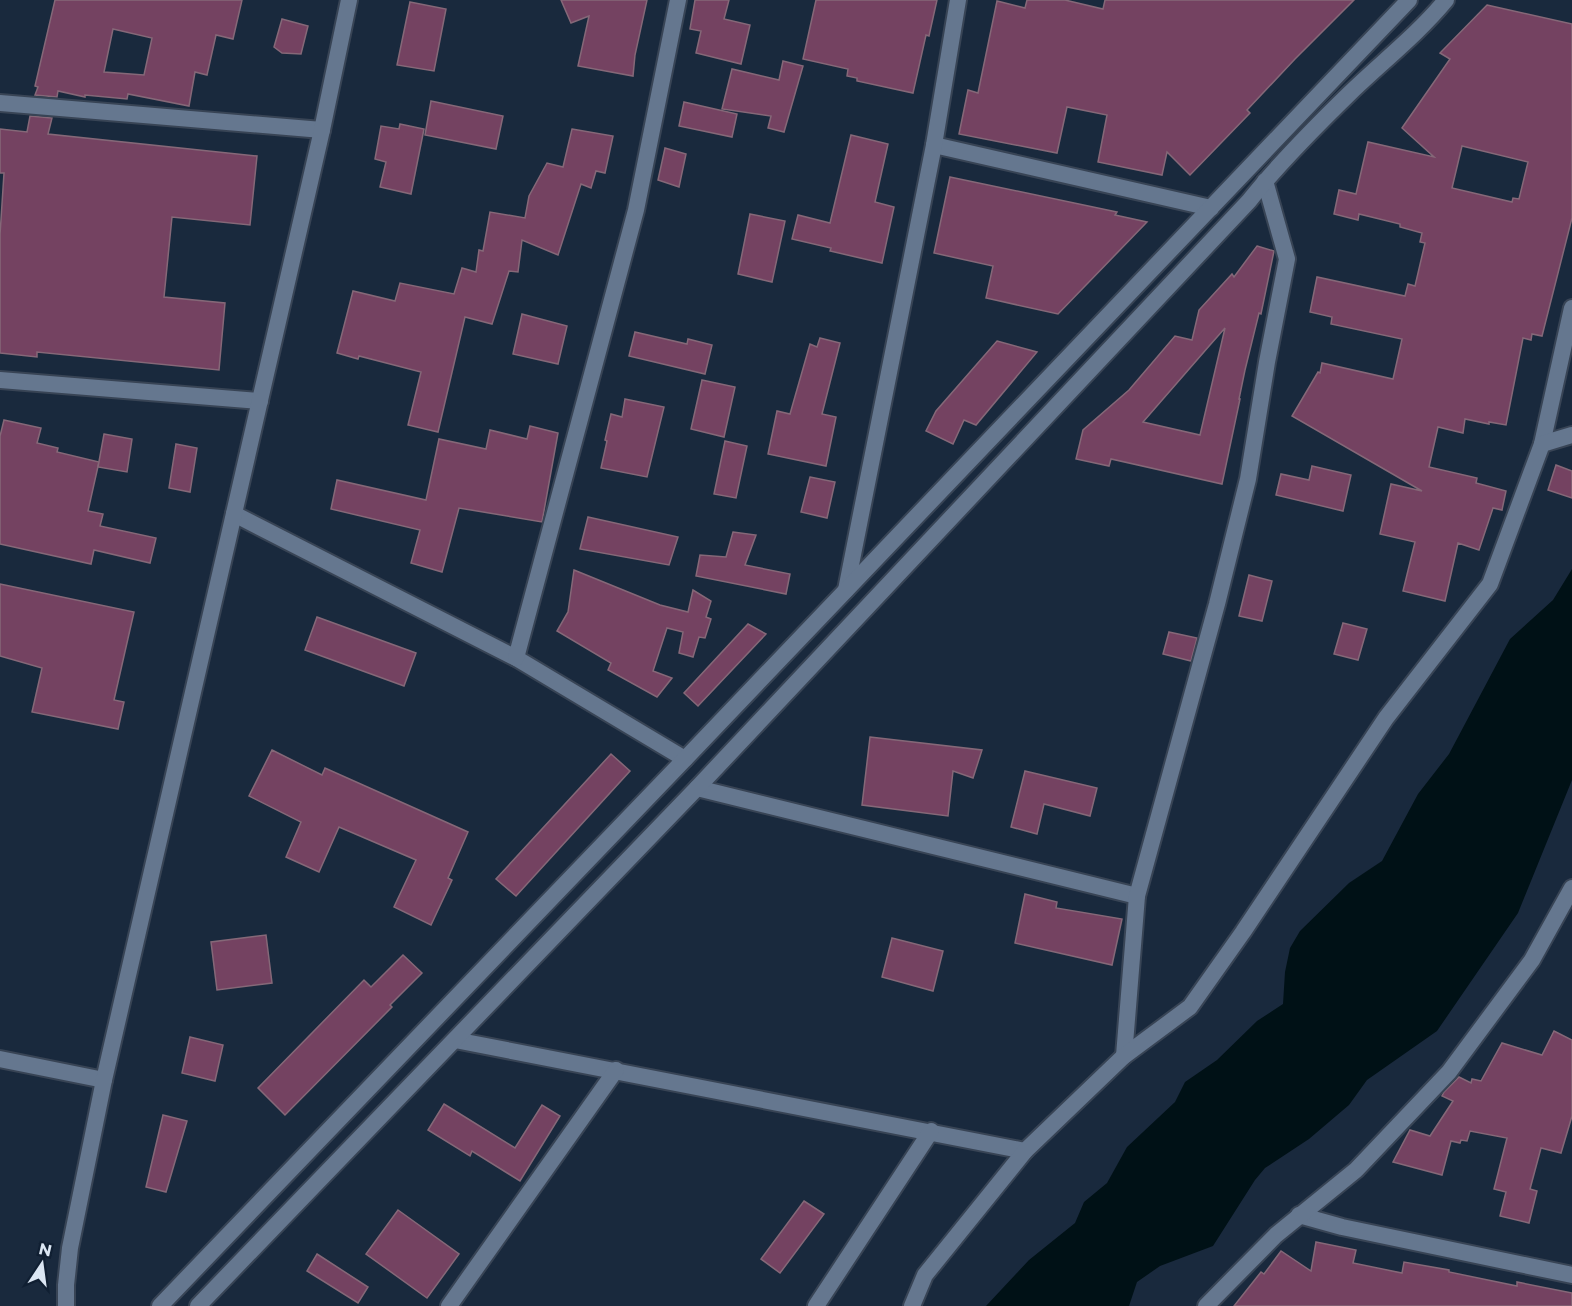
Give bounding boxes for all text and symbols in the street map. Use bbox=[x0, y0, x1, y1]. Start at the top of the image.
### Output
north arrow bbox=[12, 1234, 72, 1294]
text: N bbox=[37, 1239, 54, 1261]

